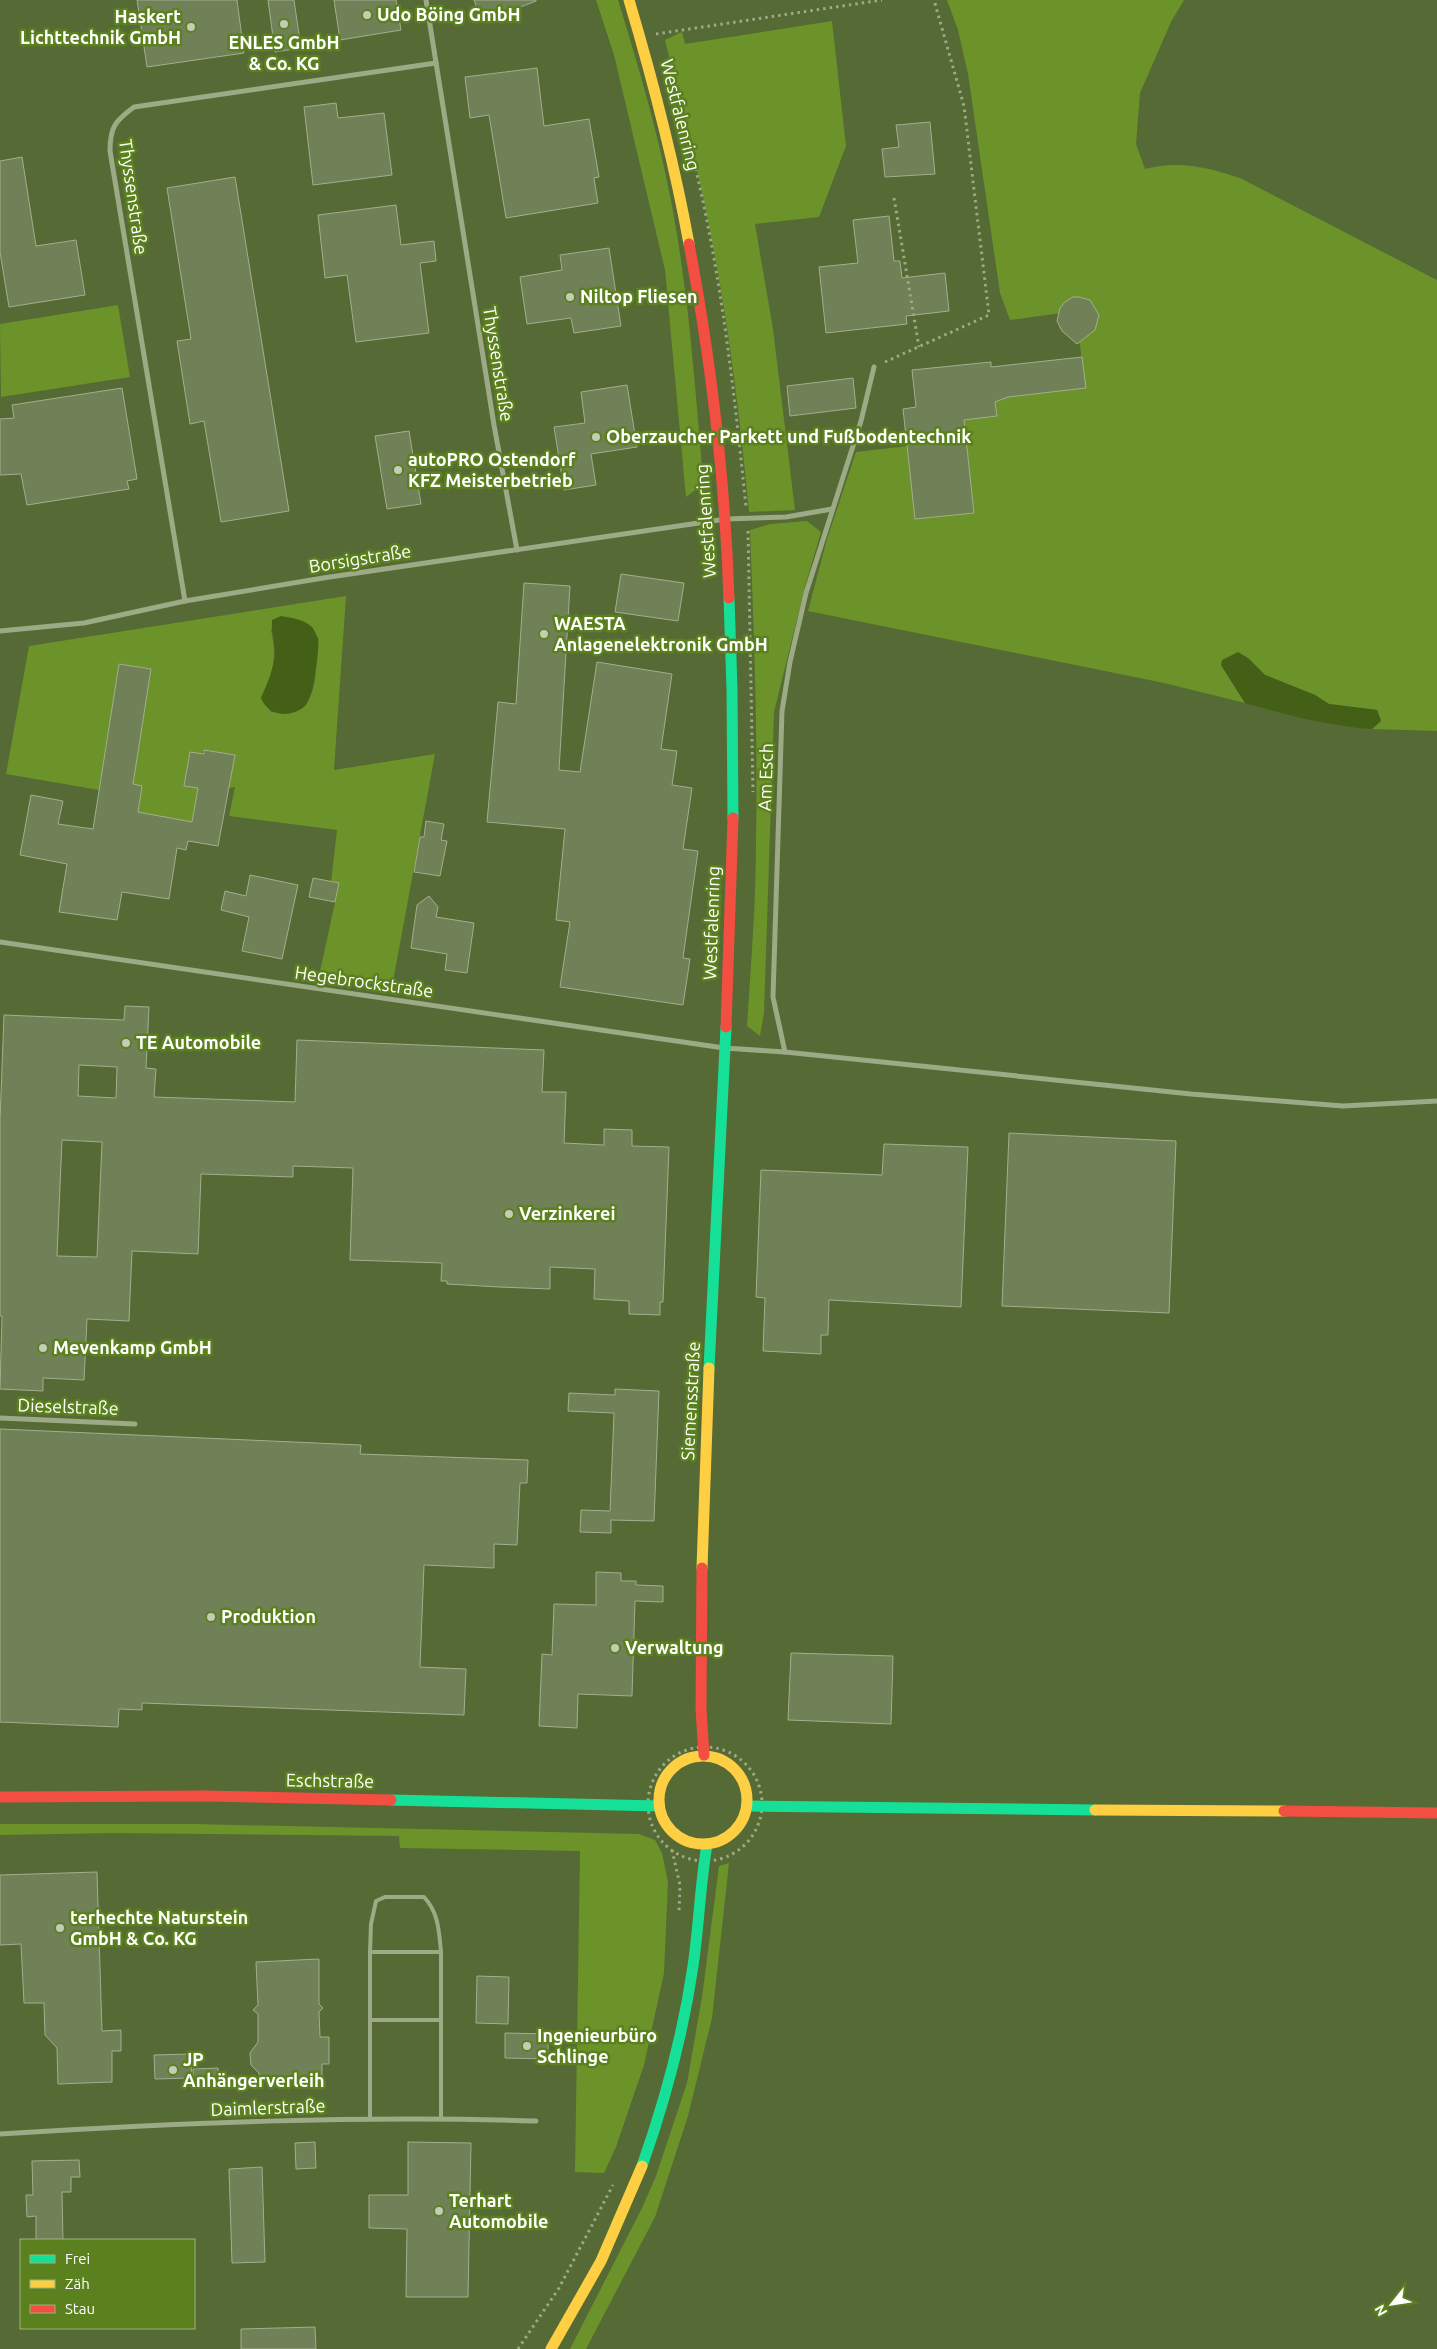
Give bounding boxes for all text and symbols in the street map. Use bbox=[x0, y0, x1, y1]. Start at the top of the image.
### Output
place label: Udo Böing GmbH bbox=[377, 4, 520, 24]
place label: Haskert Lichttechnik GmbH bbox=[20, 6, 181, 47]
marker: Udo Böing GmbH bbox=[361, 9, 373, 21]
marker: ENLES GmbH & Co. KG bbox=[278, 18, 290, 30]
marker: Haskert Lichttechnik GmbH bbox=[185, 21, 197, 33]
place label: ENLES GmbH & Co. KG bbox=[228, 32, 340, 73]
street label: Westfalenring bbox=[657, 57, 704, 173]
street label: Thyssenstraße bbox=[116, 138, 152, 256]
place label: Niltop Fliesen bbox=[580, 286, 698, 306]
marker: Niltop Fliesen bbox=[564, 291, 576, 303]
street label: Thyssenstraße bbox=[480, 305, 518, 423]
place label: Oberzaucher Parkett und Fußbodentechnik bbox=[606, 426, 971, 446]
marker: Oberzaucher Parkett und Fußbodentechnik bbox=[590, 431, 602, 443]
place label: autoPRO Ostendorf KFZ Meisterbetrieb bbox=[408, 449, 576, 490]
street label: Westfalenring bbox=[691, 463, 719, 579]
marker: autoPRO Ostendorf KFZ Meisterbetrieb bbox=[392, 464, 404, 476]
street label: Borsigstraße bbox=[307, 540, 412, 576]
place label: WAESTA Anlagenelektronik GmbH bbox=[554, 613, 768, 654]
marker: WAESTA Anlagenelektronik GmbH bbox=[538, 628, 550, 640]
street label: Am Esch bbox=[754, 743, 776, 811]
street label: Westfalenring bbox=[699, 866, 723, 980]
street label: Hegebrockstraße bbox=[294, 961, 435, 1001]
place label: TE Automobile bbox=[136, 1032, 261, 1052]
marker: TE Automobile bbox=[120, 1037, 132, 1049]
place label: Verzinkerei bbox=[519, 1203, 616, 1223]
marker: Verzinkerei bbox=[503, 1208, 515, 1220]
place label: Mevenkamp GmbH bbox=[53, 1337, 212, 1357]
street label: Siemensstraße bbox=[677, 1341, 703, 1461]
marker: Mevenkamp GmbH bbox=[37, 1342, 49, 1354]
street label: Dieselstraße bbox=[17, 1394, 119, 1418]
place label: Produktion bbox=[221, 1606, 316, 1626]
marker: Produktion bbox=[205, 1611, 217, 1623]
place label: Verwaltung bbox=[625, 1637, 724, 1657]
marker: Verwaltung bbox=[609, 1642, 621, 1654]
street label: Eschstraße bbox=[286, 1769, 374, 1791]
place label: terhechte Naturstein GmbH & Co. KG bbox=[70, 1907, 248, 1948]
marker: terhechte Naturstein GmbH & Co. KG bbox=[54, 1922, 66, 1934]
place label: Ingenieurbüro Schlinge bbox=[537, 2025, 657, 2066]
marker: Ingenieurbüro Schlinge bbox=[521, 2040, 533, 2052]
place label: JP Anhängerverleih bbox=[183, 2049, 324, 2090]
marker: JP Anhängerverleih bbox=[167, 2064, 179, 2076]
street label: Daimlerstraße bbox=[210, 2095, 326, 2119]
place label: Terhart Automobile bbox=[449, 2190, 548, 2231]
marker: Terhart Automobile bbox=[433, 2205, 445, 2217]
legend bbox=[20, 2239, 195, 2329]
text: Frei bbox=[65, 2250, 90, 2267]
text: Zäh bbox=[65, 2275, 90, 2292]
north arrow bbox=[1367, 2279, 1417, 2329]
text: Stau bbox=[65, 2300, 95, 2317]
text: N bbox=[1371, 2302, 1390, 2319]

